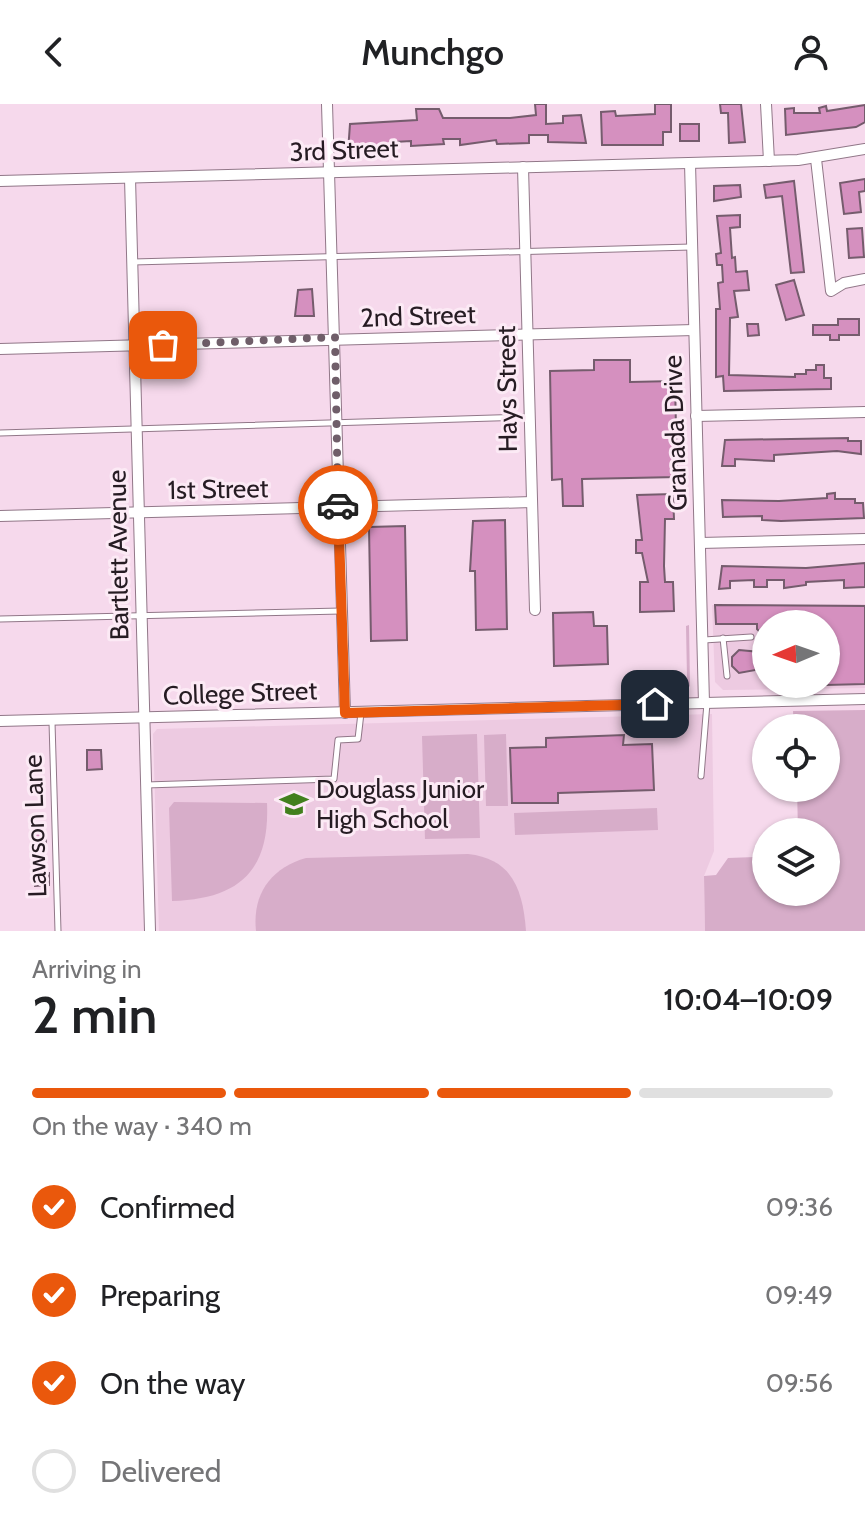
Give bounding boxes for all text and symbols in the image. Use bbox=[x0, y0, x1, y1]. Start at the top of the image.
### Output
icon: back bbox=[32, 30, 76, 74]
text: Munchgo bbox=[361, 30, 504, 74]
icon: person bbox=[789, 30, 833, 74]
street label: 3rd Street bbox=[289, 132, 399, 168]
street label: 2nd Street bbox=[360, 298, 476, 334]
pin bbox=[129, 311, 197, 379]
icon: bag bbox=[141, 323, 185, 367]
street label: Hays Street bbox=[490, 325, 524, 453]
street label: Granada Drive bbox=[656, 355, 694, 511]
courier bbox=[298, 465, 378, 545]
street label: Bartlett Avenue bbox=[101, 470, 135, 640]
street label: 1st Street bbox=[167, 472, 269, 506]
icon: car bbox=[316, 483, 360, 527]
north arrow bbox=[752, 610, 840, 698]
map controls bbox=[752, 610, 840, 906]
pin bbox=[621, 670, 689, 738]
street label: College Street bbox=[162, 674, 318, 712]
icon: home bbox=[633, 682, 677, 726]
button: locate bbox=[752, 714, 840, 802]
street label: Lawson Lane bbox=[17, 754, 53, 898]
place label: Douglass Junior High School bbox=[316, 773, 485, 835]
school or university icon: Douglass Junior High School bbox=[279, 789, 309, 819]
button: layers bbox=[752, 818, 840, 906]
text: Arriving in bbox=[32, 953, 142, 985]
text: 10:04–10:09 bbox=[663, 981, 833, 1018]
text: 2 min bbox=[32, 983, 157, 1046]
text: On the way · 340 m bbox=[32, 1110, 252, 1142]
icon: check bbox=[32, 1185, 76, 1229]
text: Confirmed bbox=[100, 1189, 235, 1226]
text: 09:36 bbox=[766, 1191, 833, 1223]
icon: check bbox=[32, 1273, 76, 1317]
text: Preparing bbox=[100, 1277, 220, 1314]
text: 09:49 bbox=[765, 1279, 833, 1311]
icon: check bbox=[32, 1361, 76, 1405]
text: On the way bbox=[100, 1365, 245, 1402]
text: 09:56 bbox=[766, 1367, 833, 1399]
text: Delivered bbox=[100, 1453, 221, 1490]

